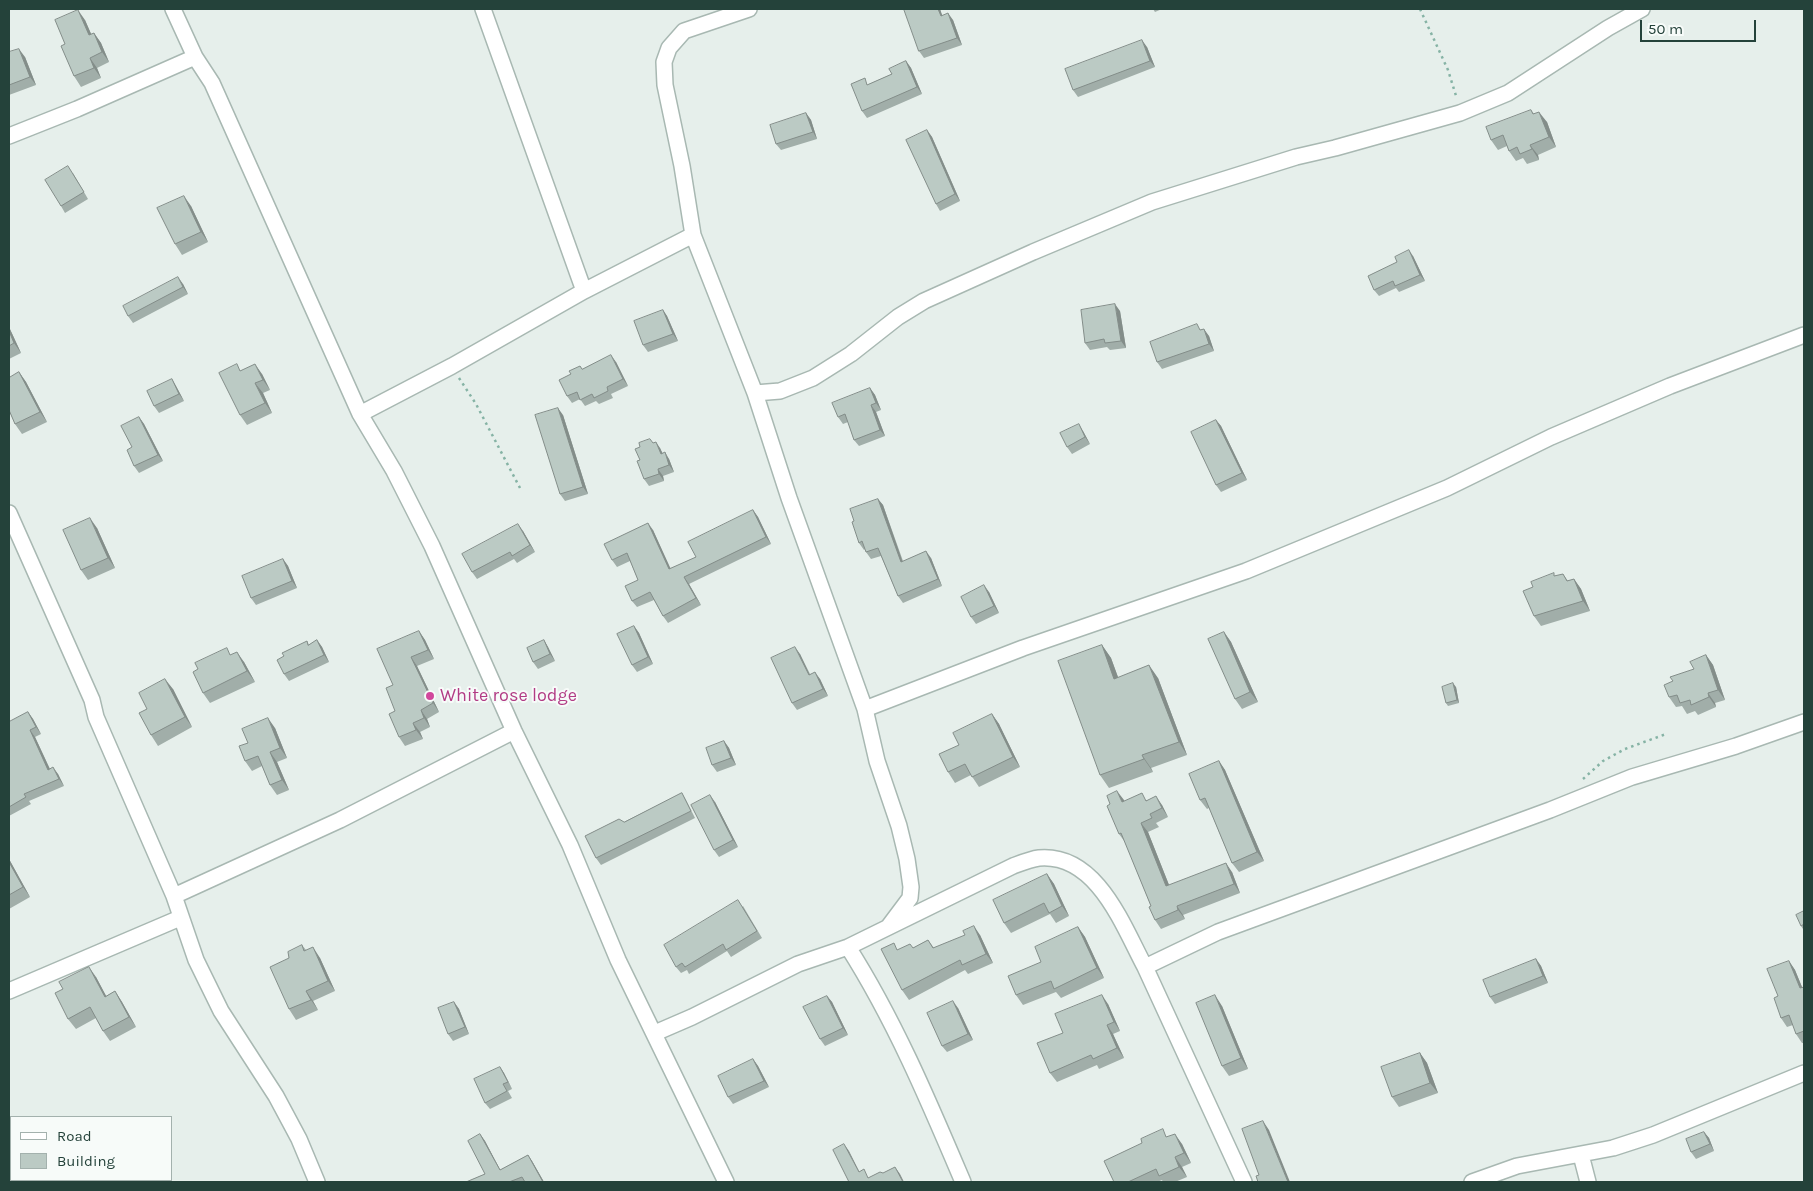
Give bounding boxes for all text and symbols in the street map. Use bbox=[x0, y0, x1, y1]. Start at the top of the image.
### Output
scale bar bbox=[1643, 10, 1759, 42]
text: 50 m bbox=[1648, 20, 1683, 38]
place label: White rose lodge bbox=[440, 685, 577, 707]
marker: White rose lodge bbox=[424, 690, 436, 702]
legend bbox=[10, 1116, 172, 1181]
text: Road bbox=[57, 1127, 92, 1145]
text: Building bbox=[57, 1152, 115, 1170]

